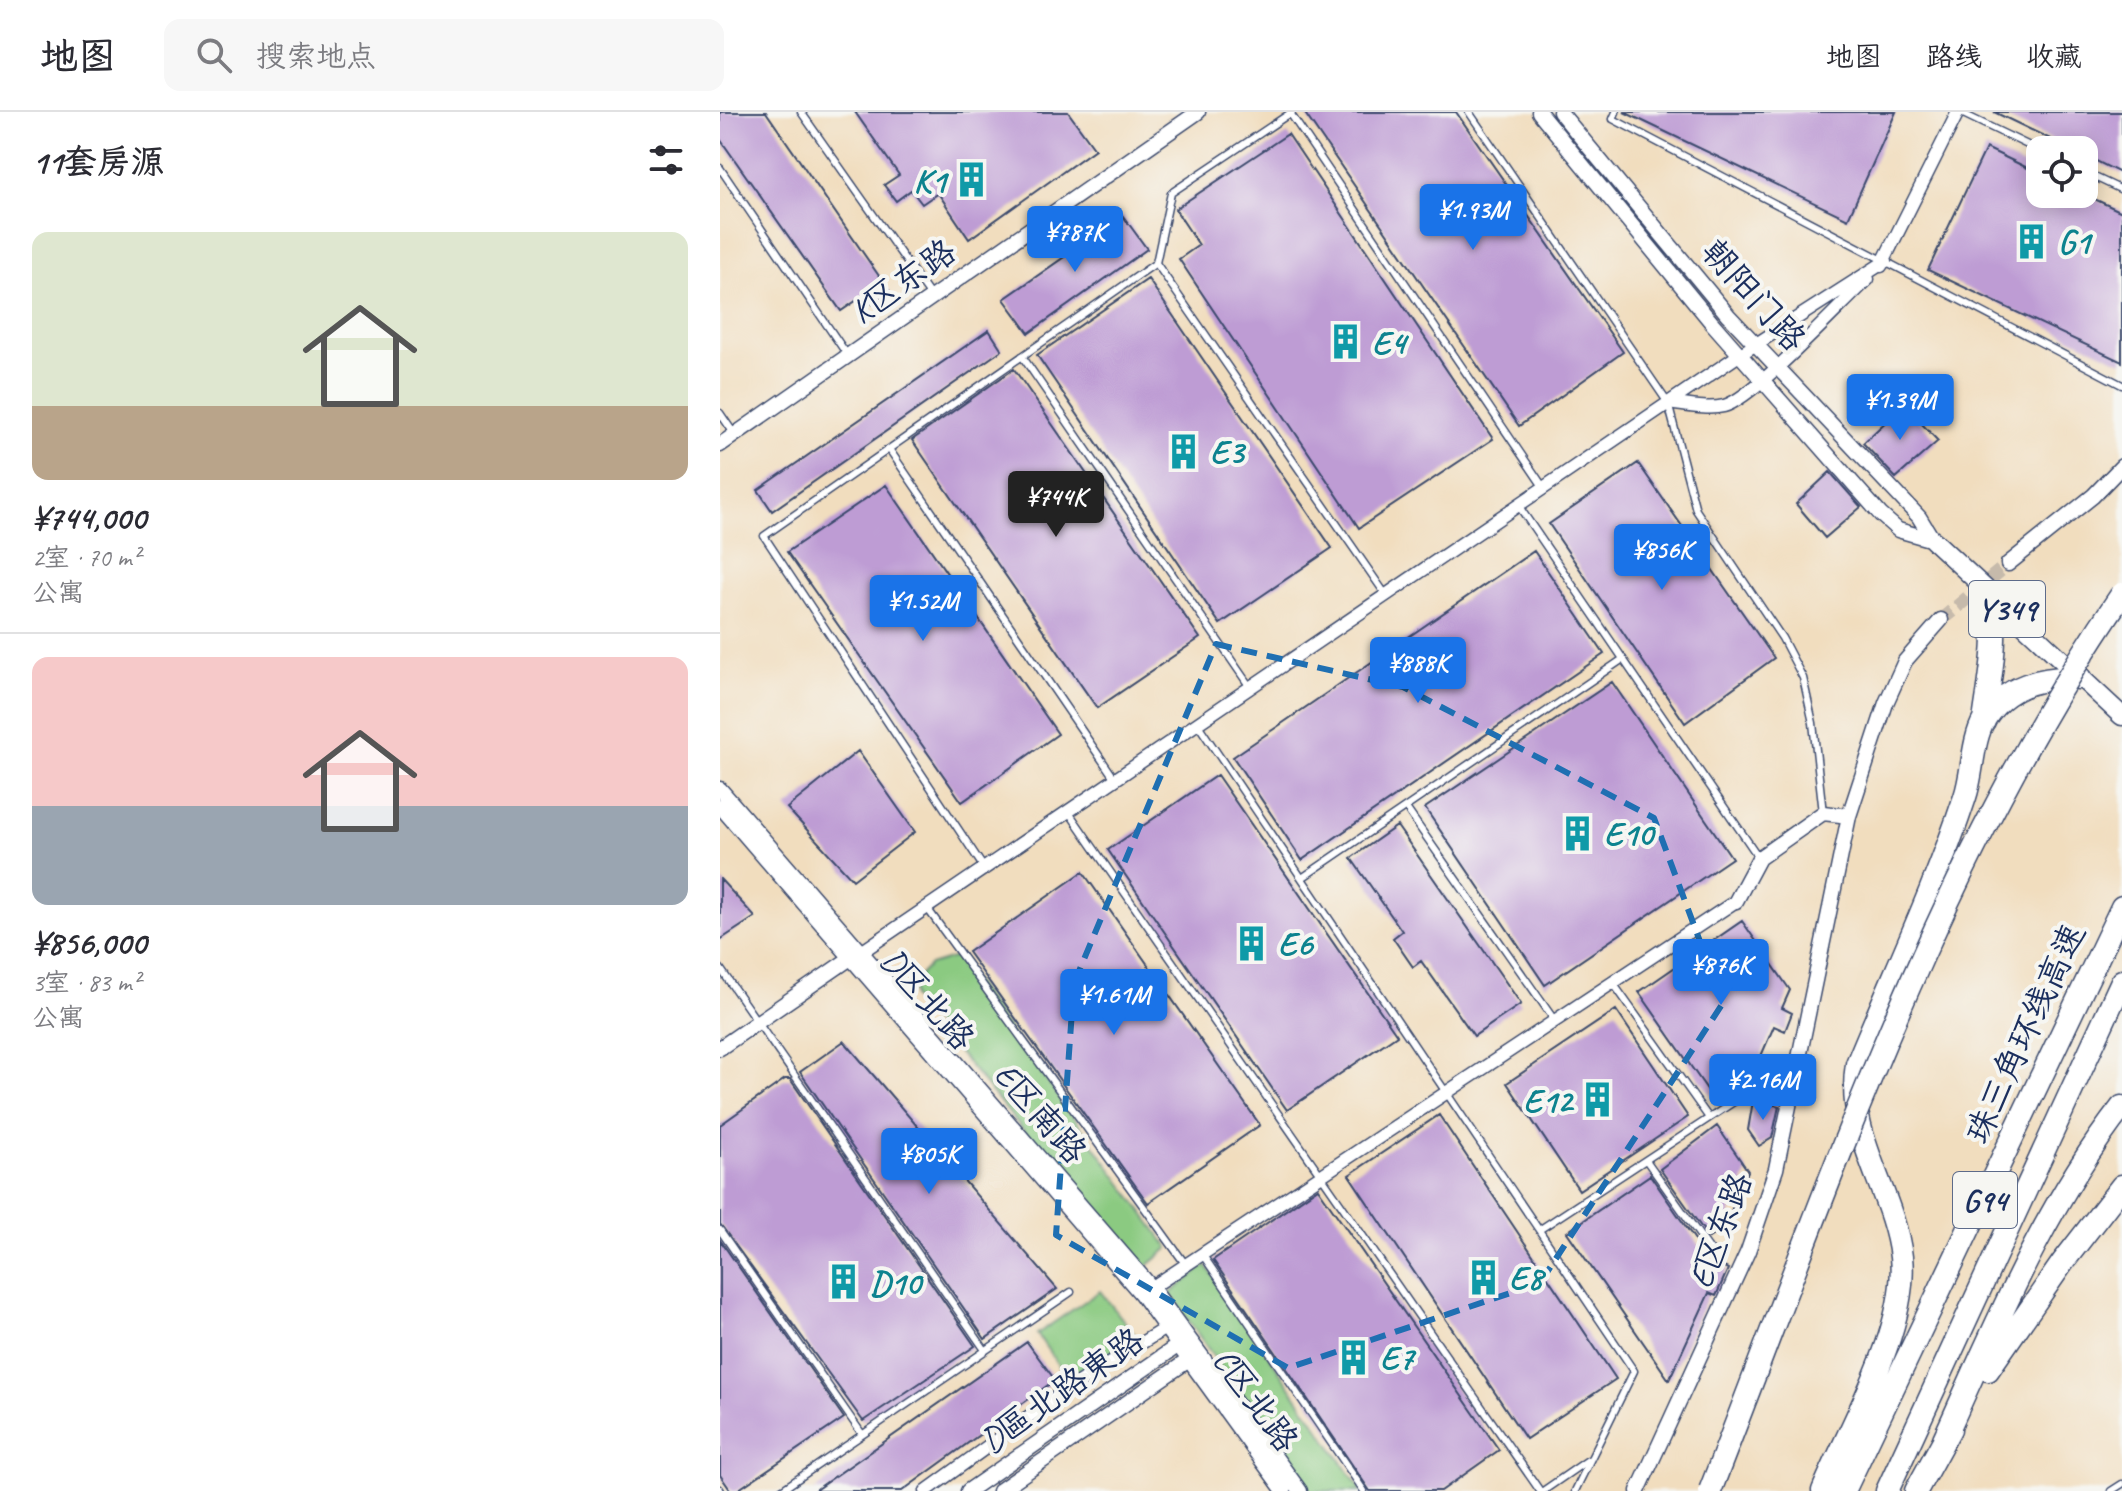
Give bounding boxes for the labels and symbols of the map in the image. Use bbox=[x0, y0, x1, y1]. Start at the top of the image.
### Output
place label: K1 bbox=[913, 159, 950, 202]
building icon: K1 bbox=[953, 161, 991, 199]
pin: ¥1.93M bbox=[1408, 184, 1538, 252]
pin: ¥787K bbox=[1019, 206, 1131, 274]
place label: G1 bbox=[2058, 220, 2094, 263]
building icon: G1 bbox=[2013, 222, 2051, 260]
street label: K区东路 bbox=[842, 229, 964, 333]
street label: 朝阳门路 bbox=[1693, 230, 1815, 360]
place label: E4 bbox=[1372, 321, 1409, 364]
building icon: E4 bbox=[1327, 323, 1365, 361]
pin: ¥1.39M bbox=[1835, 374, 1965, 442]
place label: E3 bbox=[1210, 430, 1246, 473]
building icon: E3 bbox=[1165, 432, 1203, 470]
pin: ¥744K bbox=[1000, 471, 1112, 539]
pin: ¥856K bbox=[1606, 524, 1718, 592]
pin: ¥1.52M bbox=[858, 575, 988, 643]
road number: Y349 bbox=[1969, 581, 2045, 637]
pin: ¥888K bbox=[1362, 637, 1474, 705]
place label: E10 bbox=[1604, 812, 1656, 855]
building icon: E10 bbox=[1559, 814, 1597, 852]
street label: 珠三角环线高速 bbox=[1955, 916, 2095, 1150]
place label: E6 bbox=[1278, 922, 1314, 965]
building icon: E6 bbox=[1233, 924, 1271, 962]
street label: D区北路 bbox=[872, 939, 984, 1059]
pin: ¥876K bbox=[1665, 939, 1777, 1007]
pin: ¥1.61M bbox=[1049, 969, 1179, 1037]
street label: E区南路 bbox=[985, 1054, 1097, 1172]
pin: ¥2.16M bbox=[1698, 1054, 1828, 1122]
place label: E12 bbox=[1523, 1079, 1575, 1122]
building icon: E12 bbox=[1579, 1081, 1617, 1119]
pin: ¥805K bbox=[873, 1128, 985, 1196]
street label: E区东路 bbox=[1678, 1166, 1762, 1294]
road number: G94 bbox=[1953, 1172, 2017, 1228]
place label: E8 bbox=[1509, 1256, 1546, 1299]
building icon: E8 bbox=[1464, 1258, 1502, 1296]
place label: D10 bbox=[870, 1261, 924, 1304]
building icon: D10 bbox=[825, 1263, 863, 1301]
street label: D區北路東路 bbox=[972, 1318, 1152, 1462]
place label: E7 bbox=[1380, 1336, 1417, 1379]
building icon: E7 bbox=[1335, 1338, 1373, 1376]
street label: C区北路 bbox=[1204, 1340, 1308, 1460]

